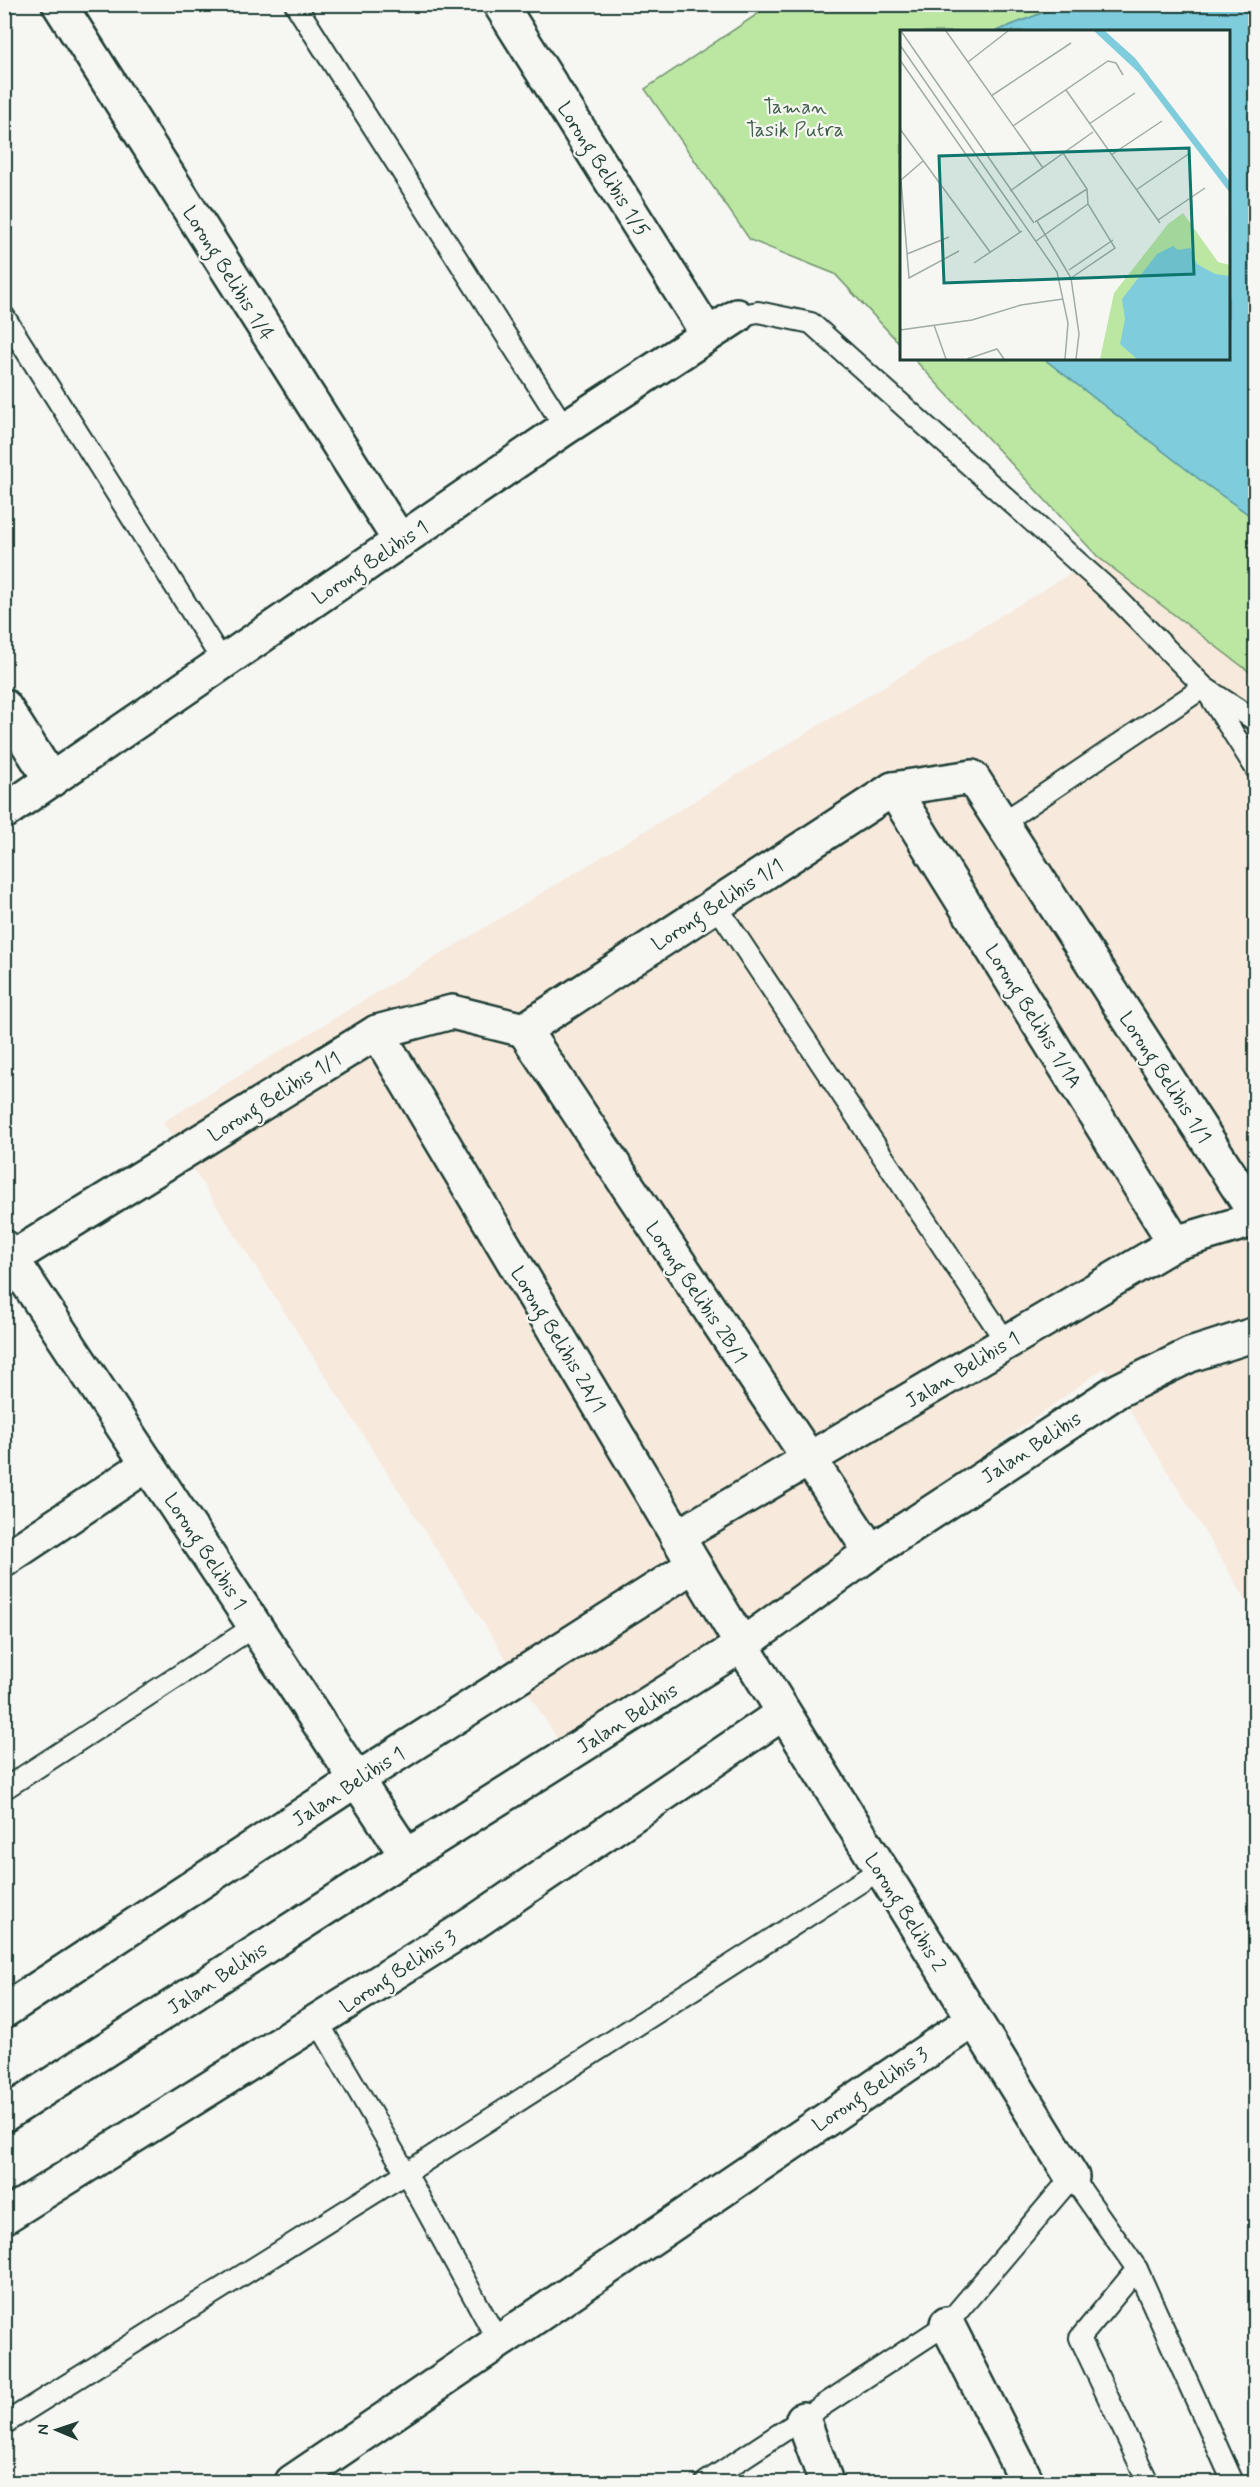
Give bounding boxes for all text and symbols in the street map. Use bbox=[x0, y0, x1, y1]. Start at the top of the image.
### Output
inset map bbox=[900, 30, 1230, 360]
park label: Taman Tasik Putra bbox=[746, 94, 844, 144]
street label: Lorong Belibis 1/5 bbox=[549, 97, 655, 244]
street label: Lorong Belibis 1/4 bbox=[174, 201, 280, 348]
street label: Lorong Belibis 1 bbox=[308, 515, 435, 614]
street label: Lorong Belibis 1/1 bbox=[647, 853, 790, 960]
street label: Lorong Belibis 1/1A bbox=[976, 940, 1088, 1095]
street label: Lorong Belibis 1/1 bbox=[1110, 1007, 1217, 1150]
street label: Lorong Belibis 1/1 bbox=[203, 1046, 347, 1151]
street label: Lorong Belibis 2B/1 bbox=[637, 1217, 753, 1370]
street label: Lorong Belibis 2A/1 bbox=[502, 1262, 612, 1419]
street label: Jalan Belibis 1 bbox=[901, 1326, 1025, 1415]
street label: Jalan Belibis bbox=[976, 1406, 1087, 1491]
street label: Lorong Belibis 1 bbox=[155, 1488, 253, 1616]
street label: Jalan Belibis bbox=[572, 1677, 684, 1761]
street label: Jalan Belibis 1 bbox=[287, 1741, 410, 1834]
street label: Lorong Belibis 2 bbox=[856, 1848, 952, 1978]
street label: Lorong Belibis 3 bbox=[335, 1924, 464, 2022]
street label: Jalan Belibis bbox=[162, 1937, 273, 2022]
street label: Lorong Belibis 3 bbox=[808, 2042, 935, 2141]
north arrow bbox=[27, 2400, 87, 2460]
text: N bbox=[33, 2424, 54, 2435]

